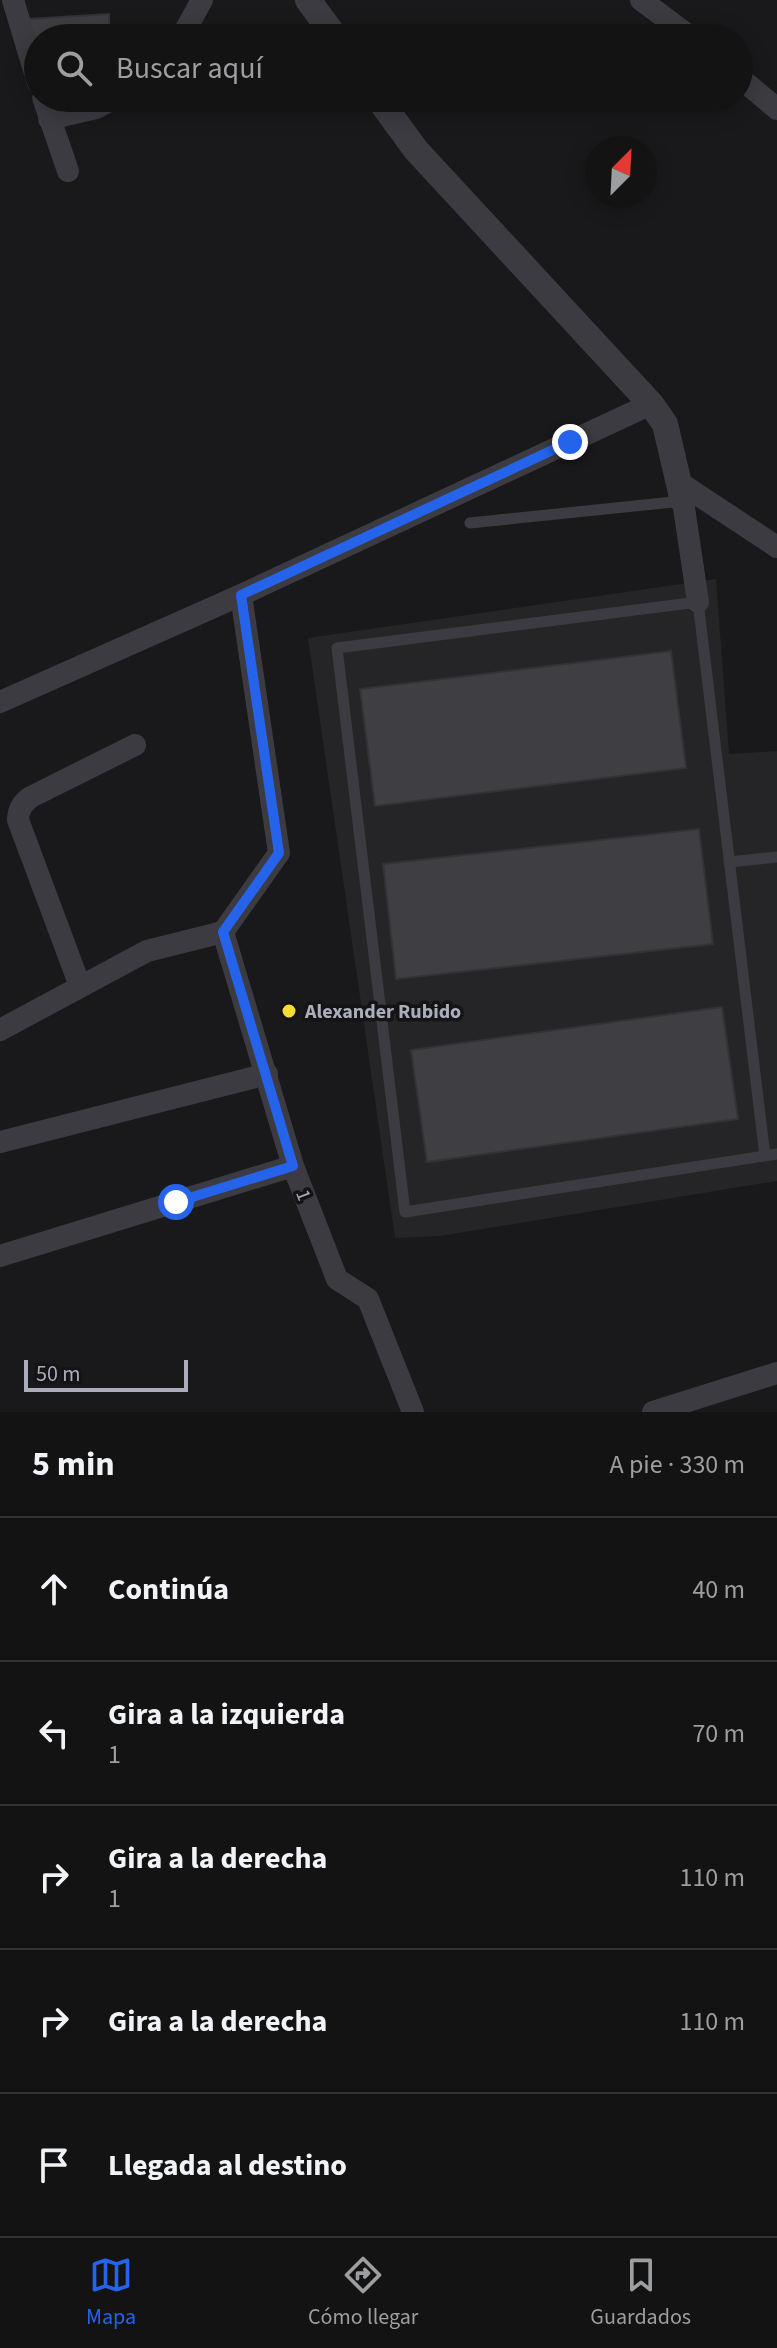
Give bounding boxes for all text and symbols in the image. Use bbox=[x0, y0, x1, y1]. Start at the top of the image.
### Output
search box bbox=[24, 24, 753, 112]
icon: search bbox=[52, 46, 96, 90]
text: Buscar aquí bbox=[116, 47, 263, 90]
north arrow bbox=[585, 136, 657, 208]
route end bbox=[552, 424, 588, 460]
place label: Alexander Rubido bbox=[304, 998, 461, 1026]
marker: Alexander Rubido bbox=[280, 1002, 298, 1020]
route start bbox=[158, 1184, 194, 1220]
street label: 1 bbox=[288, 1186, 318, 1205]
scale bar bbox=[24, 1356, 188, 1392]
text: 50 m bbox=[36, 1358, 81, 1390]
text: 5 min bbox=[32, 1440, 115, 1489]
text: A pie · 330 m bbox=[610, 1446, 745, 1483]
icon: ahead bbox=[32, 1567, 76, 1611]
text: Continúa bbox=[108, 1568, 229, 1611]
text: 40 m bbox=[692, 1571, 745, 1608]
text: Gira a la izquierda bbox=[108, 1693, 345, 1736]
icon: left bbox=[32, 1711, 76, 1755]
text: 70 m bbox=[692, 1715, 745, 1752]
text: 1 bbox=[108, 1736, 121, 1773]
text: Gira a la derecha bbox=[108, 1837, 327, 1880]
icon: right bbox=[32, 1855, 76, 1899]
text: 110 m bbox=[679, 1859, 745, 1896]
text: 1 bbox=[108, 1880, 121, 1917]
icon: right bbox=[32, 1999, 76, 2043]
text: Gira a la derecha bbox=[108, 2000, 327, 2043]
text: 110 m bbox=[679, 2003, 745, 2040]
icon: arrive bbox=[32, 2143, 76, 2187]
text: Llegada al destino bbox=[108, 2144, 347, 2187]
tab: Mapa bbox=[86, 2253, 136, 2333]
tab: Cómo llegar bbox=[308, 2253, 418, 2333]
tab: Guardados bbox=[590, 2253, 691, 2333]

